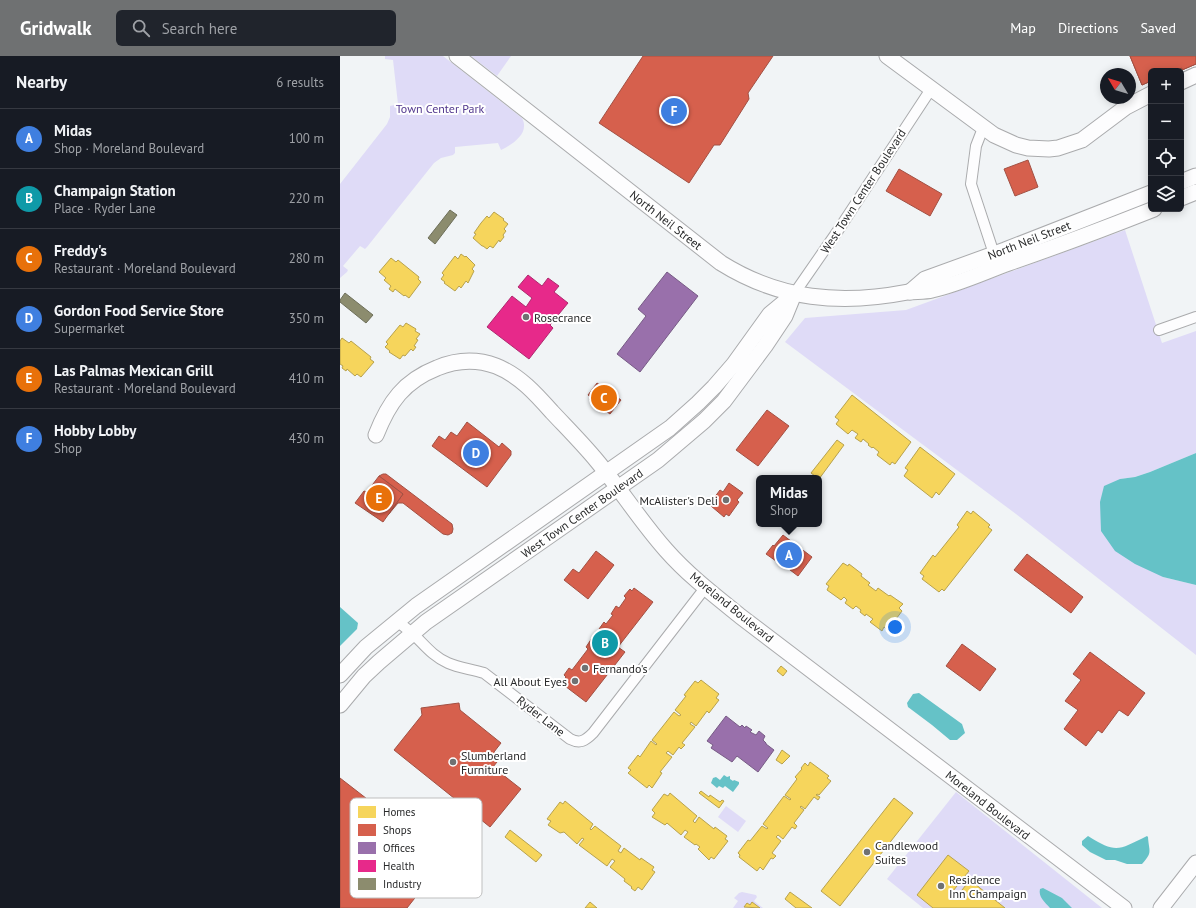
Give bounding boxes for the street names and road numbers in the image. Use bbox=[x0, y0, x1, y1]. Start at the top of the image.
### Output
street label: West Town Center Boulevard bbox=[817, 126, 909, 256]
street label: North Neil Street bbox=[627, 187, 705, 253]
street label: North Neil Street bbox=[985, 217, 1073, 263]
street label: West Town Center Boulevard bbox=[518, 465, 646, 561]
street label: Moreland Boulevard bbox=[687, 569, 777, 645]
street label: Ryder Lane bbox=[514, 693, 568, 739]
street label: Moreland Boulevard bbox=[943, 767, 1033, 843]

